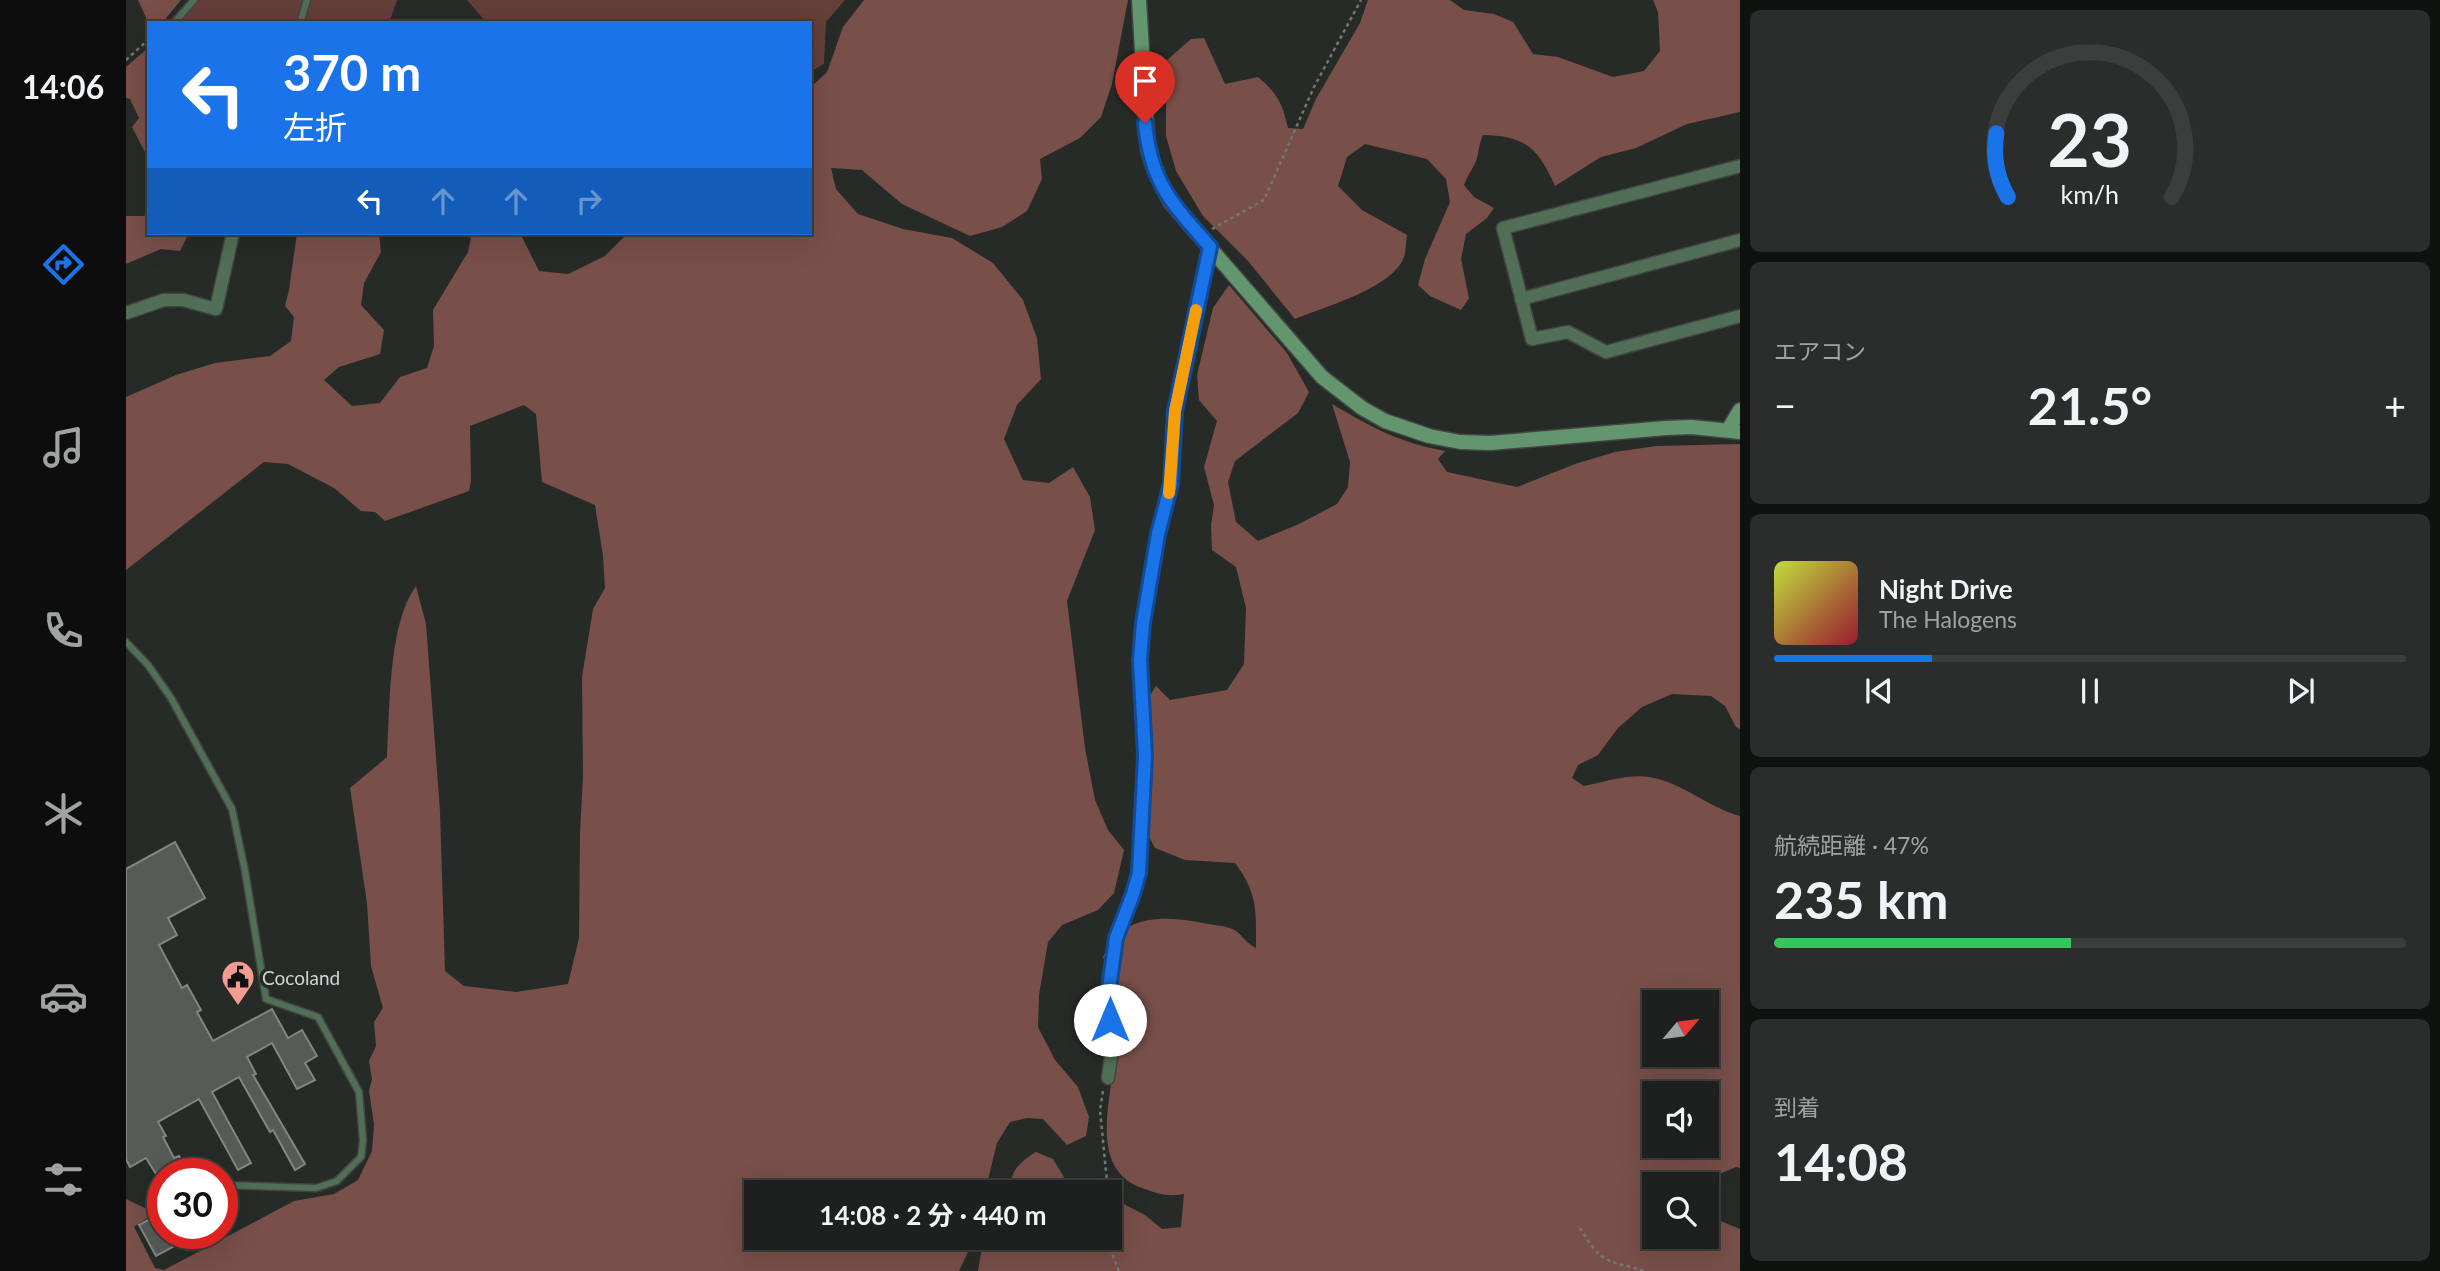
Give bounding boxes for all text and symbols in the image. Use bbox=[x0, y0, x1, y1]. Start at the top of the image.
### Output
text: 370 m bbox=[283, 43, 421, 101]
icon: left bbox=[168, 49, 259, 140]
pin bbox=[1115, 51, 1175, 123]
icon: arrive bbox=[1126, 62, 1164, 100]
text: 14:06 bbox=[22, 67, 104, 106]
text: 23 bbox=[2048, 95, 2132, 183]
text: 左折 bbox=[283, 107, 347, 146]
text: km/h bbox=[2061, 179, 2119, 209]
icon: left bbox=[351, 182, 389, 220]
icon: ahead bbox=[424, 182, 462, 220]
icon: ahead bbox=[497, 182, 535, 220]
icon: right bbox=[570, 182, 608, 220]
icon: directions bbox=[39, 240, 88, 289]
text: エアコン bbox=[1774, 337, 1866, 365]
text: 21.5° bbox=[2028, 374, 2152, 436]
text: − bbox=[1774, 382, 1796, 428]
text: + bbox=[2384, 382, 2406, 428]
icon: music bbox=[39, 423, 88, 472]
text: Night Drive bbox=[1879, 573, 2013, 605]
text: The Halogens bbox=[1879, 605, 2017, 633]
icon: phone bbox=[39, 606, 88, 655]
icon: previous bbox=[1860, 672, 1898, 710]
icon: pause bbox=[2071, 672, 2109, 710]
icon: next bbox=[2282, 672, 2320, 710]
icon: climate bbox=[39, 789, 88, 838]
text: 航続距離 · 47% bbox=[1774, 831, 1929, 859]
text: 235 km bbox=[1774, 868, 1948, 930]
public building icon: Cocoland bbox=[219, 958, 257, 1007]
place label: Cocoland bbox=[262, 966, 340, 989]
icon: car bbox=[39, 972, 88, 1021]
position arrow bbox=[1073, 983, 1147, 1057]
north arrow bbox=[1642, 990, 1718, 1068]
map controls bbox=[1642, 990, 1719, 1249]
button: sound bbox=[1642, 1081, 1719, 1158]
text: 到着 bbox=[1774, 1093, 1820, 1121]
text: 14:08 bbox=[1774, 1130, 1908, 1192]
icon: filters bbox=[39, 1155, 88, 1204]
speed limit sign: 30 bbox=[147, 1158, 238, 1249]
button: search bbox=[1642, 1172, 1719, 1249]
text: 14:08 · 2 分 · 440 m bbox=[819, 1199, 1047, 1231]

